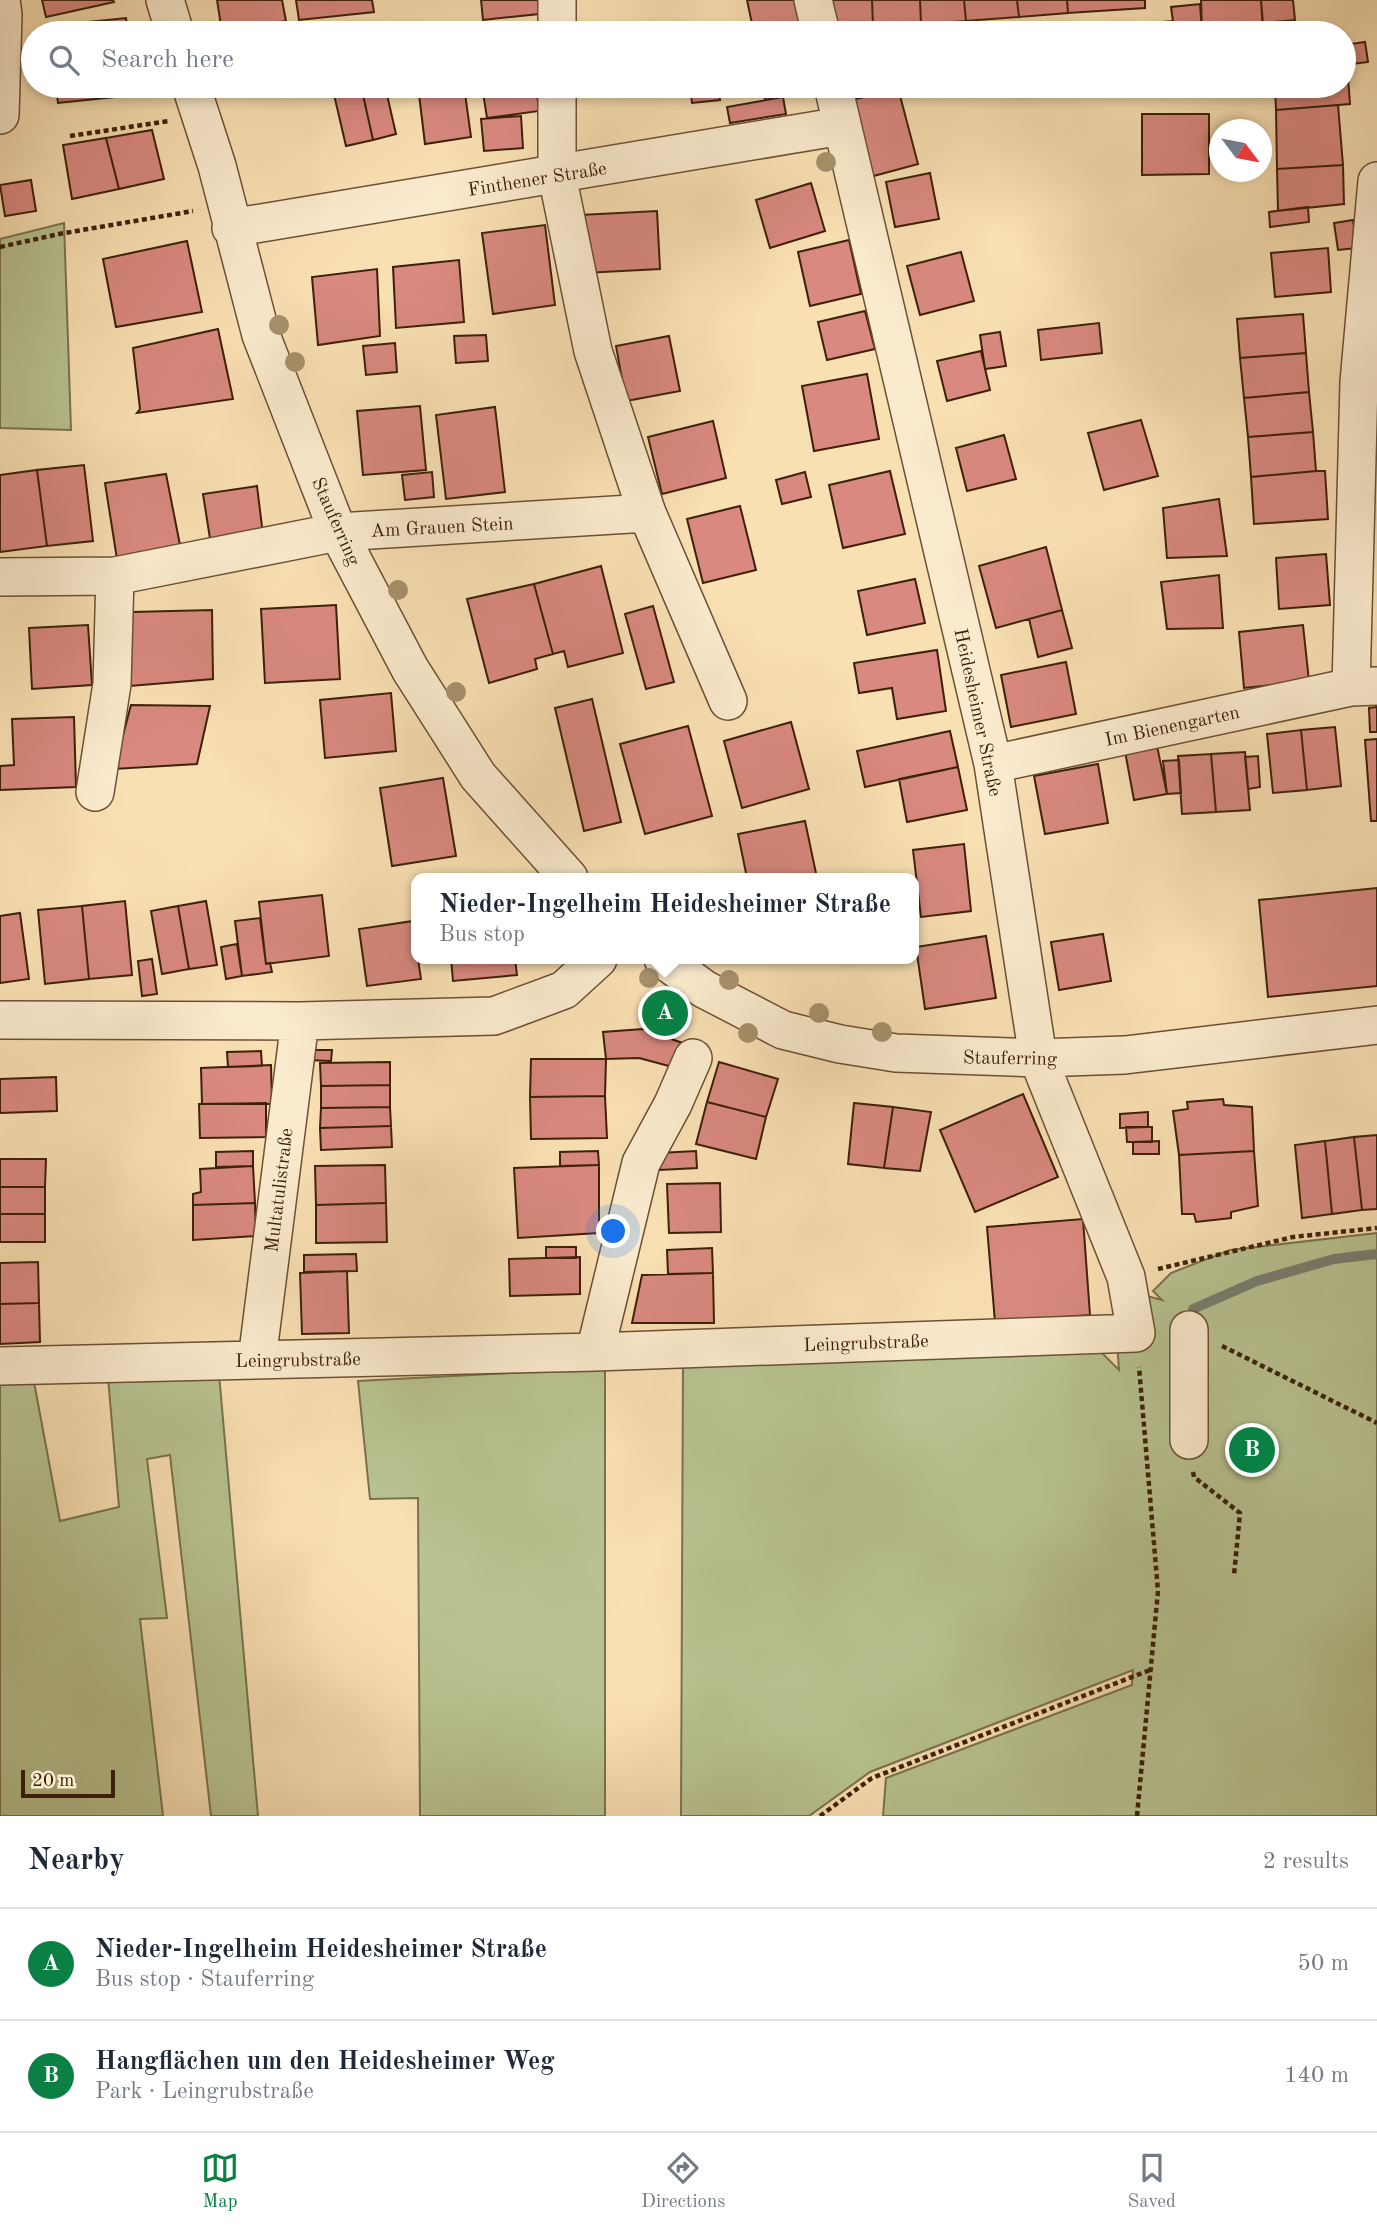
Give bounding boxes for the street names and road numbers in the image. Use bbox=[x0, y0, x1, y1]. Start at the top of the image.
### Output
street label: Finthener Straße bbox=[467, 160, 608, 201]
street label: Stauferring bbox=[307, 475, 363, 570]
street label: Am Grauen Stein bbox=[370, 515, 514, 542]
street label: Heidesheimer Straße bbox=[949, 627, 1004, 798]
street label: Im Bienengarten bbox=[1103, 704, 1242, 751]
street label: Stauferring bbox=[963, 1049, 1058, 1070]
street label: Multatulistraße bbox=[263, 1127, 298, 1254]
street label: Leingrubstraße bbox=[803, 1333, 929, 1356]
street label: Leingrubstraße bbox=[235, 1351, 361, 1372]

